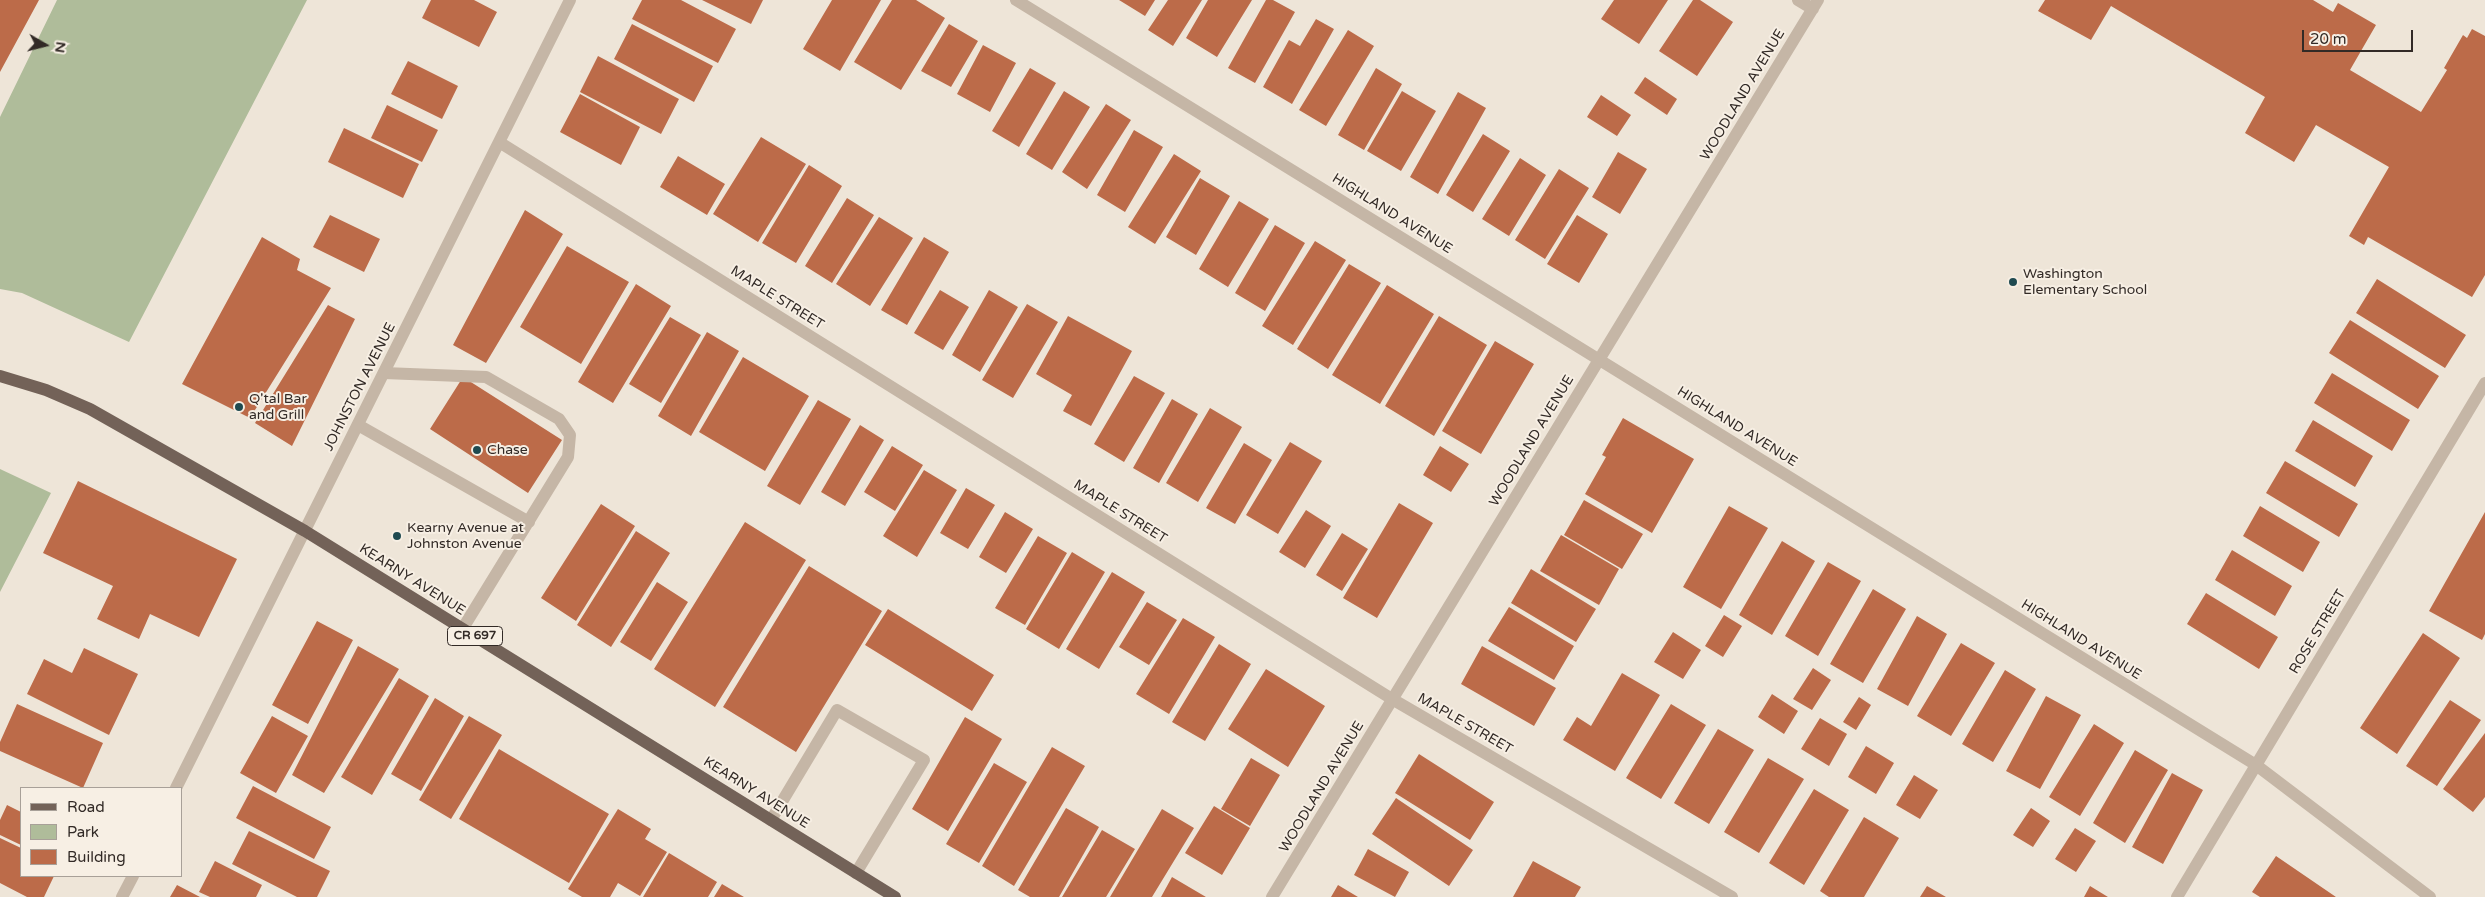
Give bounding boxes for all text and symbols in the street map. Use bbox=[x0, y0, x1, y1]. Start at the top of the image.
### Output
north arrow bbox=[20, 20, 70, 70]
scale bar bbox=[2305, 20, 2416, 52]
street label: WOODLAND AVENUE bbox=[1697, 26, 1789, 164]
text: 20 m bbox=[2310, 30, 2347, 48]
text: N bbox=[51, 40, 70, 54]
street label: HIGHLAND AVENUE bbox=[1329, 170, 1455, 258]
street label: MAPLE STREET bbox=[727, 263, 827, 333]
place label: Washington Elementary School bbox=[2023, 266, 2147, 298]
marker: Washington Elementary School bbox=[2007, 276, 2019, 288]
street label: JOHNSTON AVENUE bbox=[320, 320, 400, 454]
street label: WOODLAND AVENUE bbox=[1486, 372, 1578, 510]
street label: HIGHLAND AVENUE bbox=[1674, 383, 1800, 471]
place label: Q'tal Bar and Grill bbox=[249, 391, 307, 424]
marker: Q'tal Bar and Grill bbox=[233, 401, 245, 413]
place label: Chase bbox=[487, 442, 528, 458]
marker: Chase bbox=[471, 444, 483, 456]
street label: MAPLE STREET bbox=[1070, 477, 1170, 547]
place label: Kearny Avenue at Johnston Avenue bbox=[407, 520, 524, 552]
marker: Kearny Avenue at Johnston Avenue bbox=[391, 530, 403, 542]
street label: KEARNY AVENUE bbox=[356, 541, 468, 619]
street label: ROSE STREET bbox=[2286, 587, 2350, 677]
street label: HIGHLAND AVENUE bbox=[2018, 596, 2144, 684]
road number: CR 697 bbox=[448, 626, 502, 646]
street label: MAPLE STREET bbox=[1414, 690, 1516, 758]
street label: WOODLAND AVENUE bbox=[1276, 718, 1368, 856]
street label: KEARNY AVENUE bbox=[700, 754, 812, 832]
legend bbox=[20, 787, 182, 877]
text: Road bbox=[67, 798, 105, 816]
text: Park bbox=[67, 823, 99, 841]
text: Building bbox=[67, 848, 126, 866]

